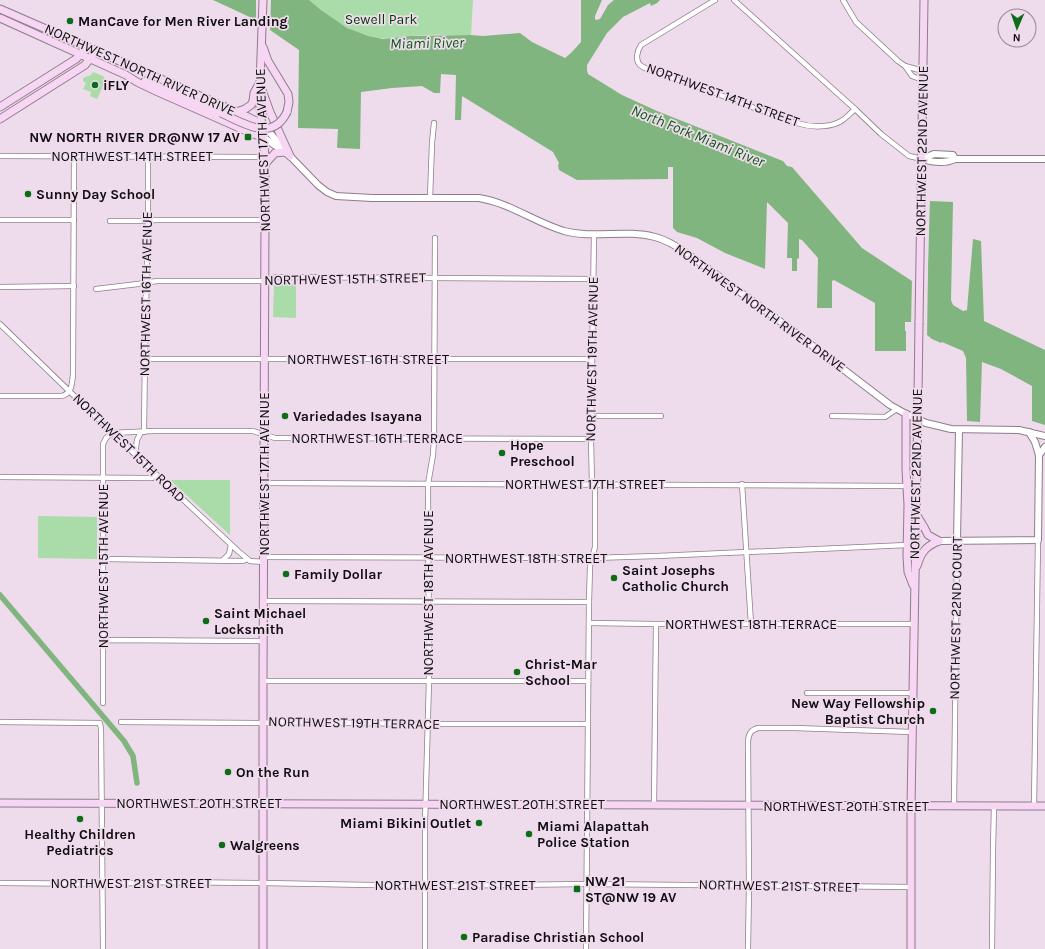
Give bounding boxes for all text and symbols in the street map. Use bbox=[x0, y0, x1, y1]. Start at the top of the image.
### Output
north arrow bbox=[997, 8, 1037, 48]
park label: Sewell Park bbox=[345, 11, 417, 28]
place label: ManCave for Men River Landing bbox=[78, 13, 288, 30]
marker: ManCave for Men River Landing bbox=[65, 16, 75, 26]
street label: NORTHWEST NORTH RIVER DRIVE bbox=[42, 20, 238, 120]
text: N bbox=[1012, 31, 1021, 44]
water label: Miami River bbox=[390, 33, 465, 53]
street label: NORTHWEST 14TH STREET bbox=[644, 59, 802, 131]
street label: NORTHWEST 22ND AVENUE bbox=[912, 65, 932, 237]
street label: NORTHWEST 17TH AVENUE bbox=[252, 68, 274, 232]
place label: iFLY bbox=[103, 77, 130, 94]
marker: iFLY bbox=[90, 80, 100, 90]
water label: North Fork Miami River bbox=[629, 101, 768, 171]
place label: NW NORTH RIVER DR@NW 17 AV bbox=[29, 129, 241, 146]
marker: NW NORTH RIVER DR@NW 17 AV bbox=[243, 132, 253, 142]
street label: NORTHWEST 14TH STREET bbox=[51, 148, 213, 165]
place label: Sunny Day School bbox=[36, 186, 155, 203]
marker: Sunny Day School bbox=[23, 189, 33, 199]
street label: NORTHWEST 16TH AVENUE bbox=[136, 211, 156, 377]
street label: NORTHWEST NORTH RIVER DRIVE bbox=[671, 240, 849, 376]
street label: NORTHWEST 15TH STREET bbox=[264, 269, 426, 289]
street label: NORTHWEST 19TH AVENUE bbox=[582, 276, 602, 442]
street label: NORTHWEST 16TH STREET bbox=[287, 351, 449, 368]
street label: NORTHWEST 22ND AVENUE bbox=[906, 388, 926, 560]
street label: NORTHWEST 15TH ROAD bbox=[69, 390, 189, 506]
street label: NORTHWEST 17TH AVENUE bbox=[256, 392, 273, 556]
place label: Variedades Isayana bbox=[293, 408, 422, 425]
marker: Variedades Isayana bbox=[280, 411, 290, 421]
street label: NORTHWEST 16TH TERRACE bbox=[291, 430, 463, 447]
place label: Hope Preschool bbox=[510, 437, 575, 470]
marker: Hope Preschool bbox=[497, 448, 507, 458]
street label: NORTHWEST 17TH STREET bbox=[505, 476, 665, 493]
street label: NORTHWEST 15TH AVENUE bbox=[95, 484, 112, 648]
street label: NORTHWEST 18TH AVENUE bbox=[420, 510, 437, 676]
street label: NORTHWEST 22ND COURT bbox=[946, 536, 966, 700]
street label: NORTHWEST 18TH STREET bbox=[445, 550, 607, 567]
place label: Saint Josephs Catholic Church bbox=[622, 562, 729, 595]
place label: Family Dollar bbox=[294, 566, 382, 583]
marker: Family Dollar bbox=[281, 569, 291, 579]
marker: Saint Josephs Catholic Church bbox=[609, 573, 619, 583]
place label: Saint Michael Locksmith bbox=[214, 605, 306, 638]
marker: Saint Michael Locksmith bbox=[201, 616, 211, 626]
street label: NORTHWEST 18TH TERRACE bbox=[665, 616, 837, 633]
place label: Christ-Mar School bbox=[525, 656, 597, 689]
marker: Christ-Mar School bbox=[512, 667, 522, 677]
place label: New Way Fellowship Baptist Church bbox=[791, 695, 925, 728]
marker: New Way Fellowship Baptist Church bbox=[928, 706, 938, 716]
street label: NORTHWEST 19TH TERRACE bbox=[268, 713, 440, 733]
place label: On the Run bbox=[236, 764, 310, 781]
marker: On the Run bbox=[223, 767, 233, 777]
street label: NORTHWEST 20TH STREET bbox=[116, 795, 282, 812]
street label: NORTHWEST 20TH STREET bbox=[439, 796, 605, 813]
street label: NORTHWEST 20TH STREET bbox=[763, 798, 929, 815]
marker: Healthy Children Pediatrics bbox=[75, 814, 85, 824]
place label: Miami Bikini Outlet bbox=[340, 815, 471, 832]
marker: Miami Bikini Outlet bbox=[474, 818, 484, 828]
place label: Miami Alapattah Police Station bbox=[537, 818, 649, 851]
place label: Healthy Children Pediatrics bbox=[24, 826, 136, 859]
marker: Miami Alapattah Police Station bbox=[524, 829, 534, 839]
place label: Walgreens bbox=[230, 837, 300, 854]
marker: Walgreens bbox=[217, 840, 227, 850]
place label: NW 21 ST@NW 19 AV bbox=[585, 873, 677, 906]
street label: NORTHWEST 21ST STREET bbox=[50, 875, 212, 892]
street label: NORTHWEST 21ST STREET bbox=[698, 876, 860, 896]
street label: NORTHWEST 21ST STREET bbox=[374, 877, 536, 894]
marker: NW 21 ST@NW 19 AV bbox=[572, 884, 582, 894]
place label: Paradise Christian School bbox=[472, 929, 644, 946]
marker: Paradise Christian School bbox=[459, 932, 469, 942]

